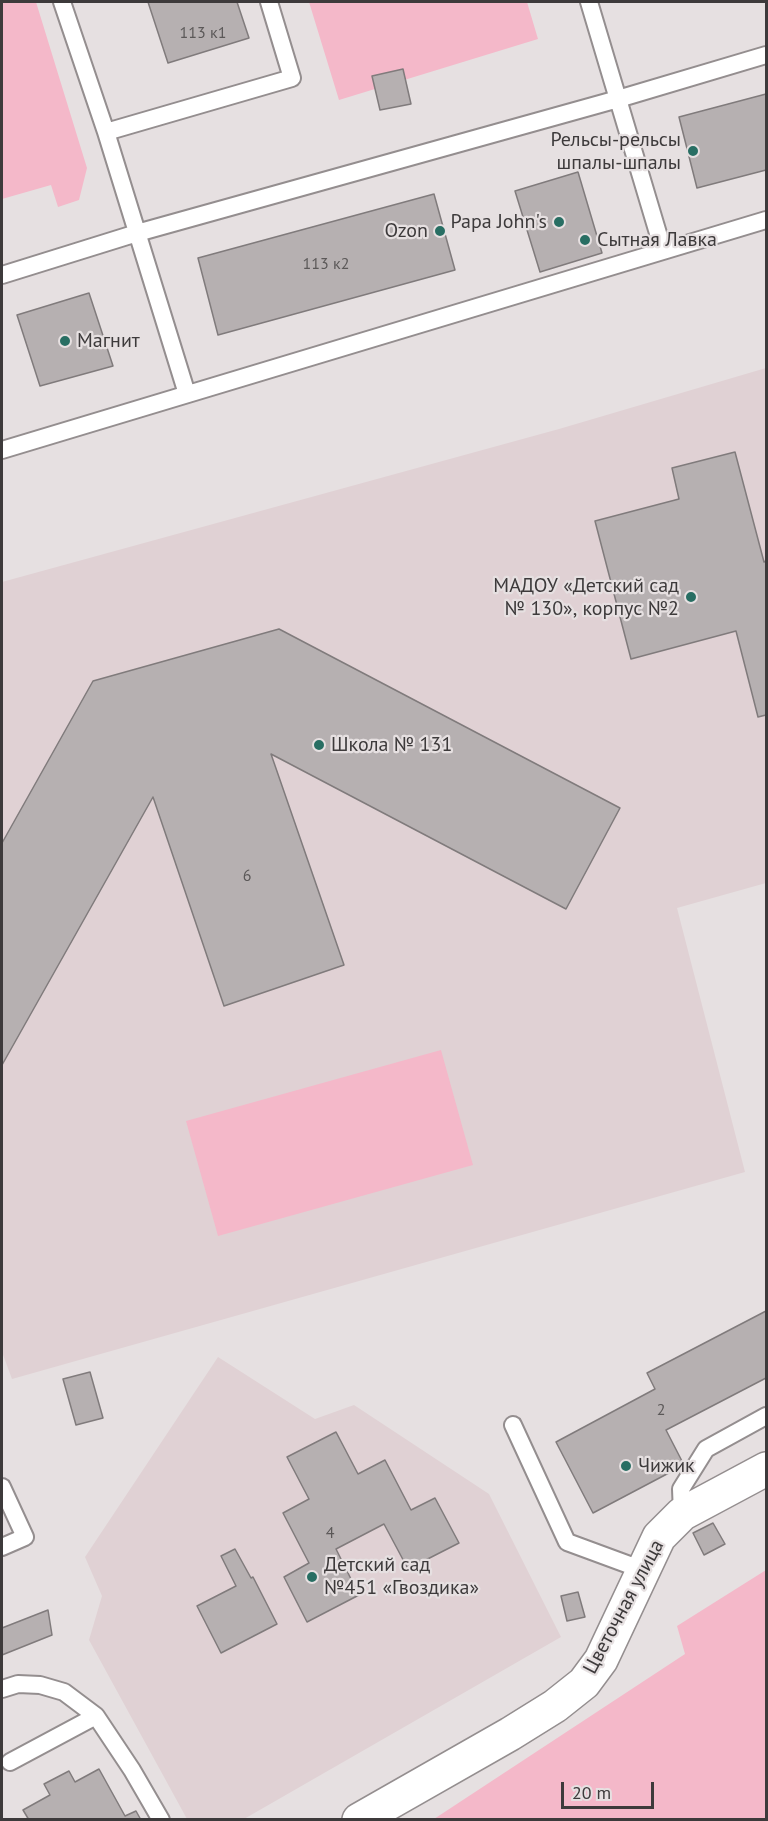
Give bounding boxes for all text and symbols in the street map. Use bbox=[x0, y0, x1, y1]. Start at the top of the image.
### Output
house number: 113 к1 bbox=[180, 23, 226, 43]
place label: Рельсы-рельсы шпалы-шпалы bbox=[550, 128, 681, 175]
marker: Рельсы-рельсы шпалы-шпалы bbox=[686, 144, 700, 158]
place label: Papa John's bbox=[451, 210, 547, 234]
marker: Papa John's bbox=[552, 215, 566, 229]
place label: Ozon bbox=[385, 219, 428, 243]
marker: Ozon bbox=[433, 224, 447, 238]
place label: Сытная Лавка bbox=[597, 228, 717, 252]
marker: Сытная Лавка bbox=[578, 233, 592, 247]
house number: 113 к2 bbox=[303, 254, 349, 274]
place label: Магнит bbox=[77, 329, 140, 353]
marker: Магнит bbox=[58, 334, 72, 348]
place label: МАДОУ «Детский сад № 130», корпус №2 bbox=[493, 574, 679, 621]
marker: МАДОУ «Детский сад № 130», корпус №2 bbox=[684, 590, 698, 604]
place label: Школа № 131 bbox=[331, 733, 452, 757]
marker: Школа № 131 bbox=[312, 738, 326, 752]
house number: 6 bbox=[243, 866, 251, 886]
house number: 2 bbox=[657, 1400, 665, 1420]
place label: Чижик bbox=[638, 1454, 695, 1478]
marker: Чижик bbox=[619, 1459, 633, 1473]
house number: 4 bbox=[326, 1523, 334, 1543]
street label: Цветочная улица bbox=[579, 1536, 669, 1678]
place label: Детский сад №451 «Гвоздика» bbox=[324, 1553, 479, 1600]
marker: Детский сад №451 «Гвоздика» bbox=[305, 1570, 319, 1584]
scale bar bbox=[564, 1770, 657, 1808]
text: 20 m bbox=[572, 1781, 611, 1804]

